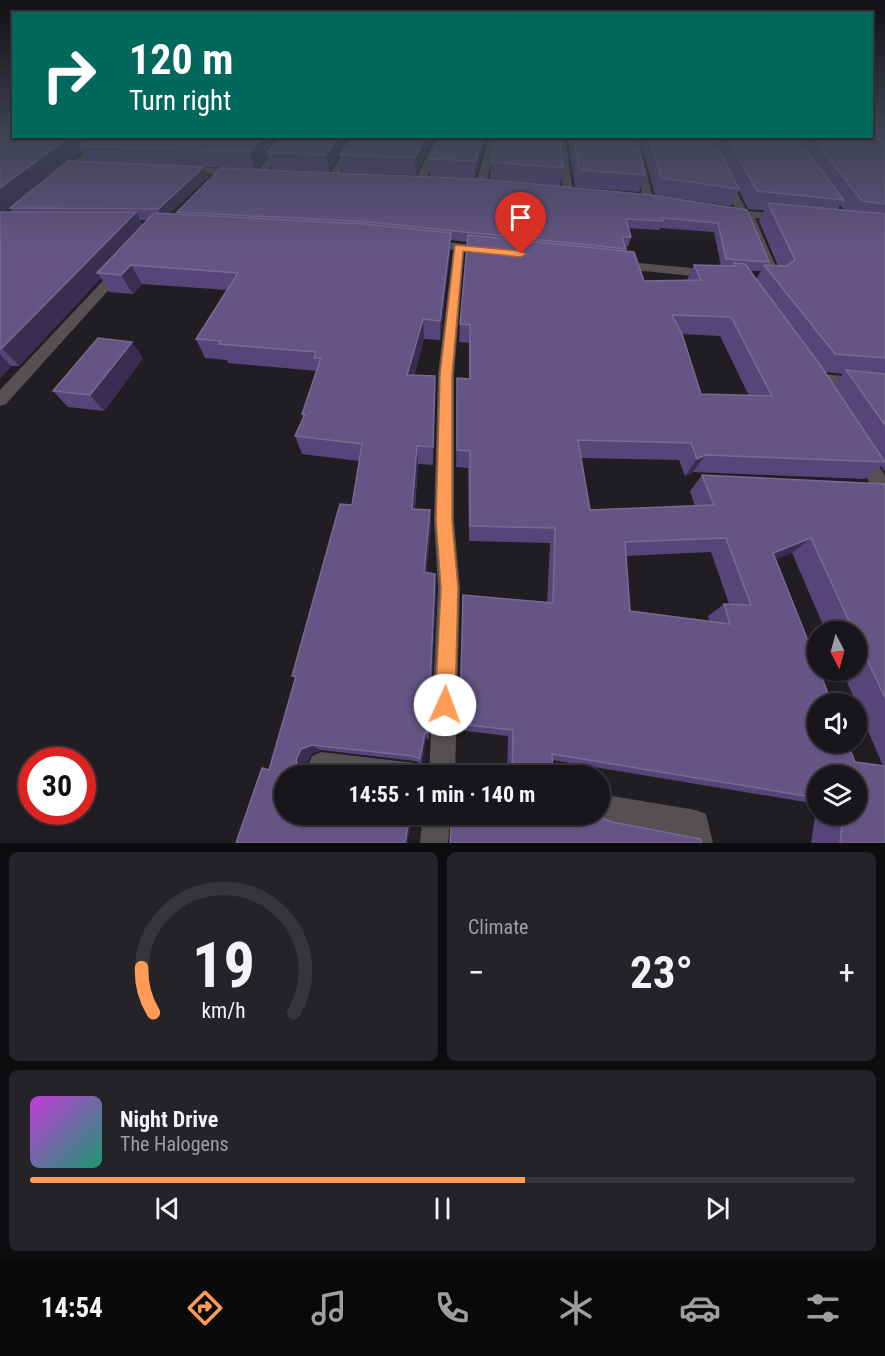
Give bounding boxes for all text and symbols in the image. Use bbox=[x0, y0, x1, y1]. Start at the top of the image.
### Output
text: 120 m bbox=[129, 35, 234, 84]
icon: right bbox=[30, 36, 108, 114]
text: Turn right bbox=[129, 85, 231, 117]
pin bbox=[495, 192, 546, 254]
icon: arrive bbox=[504, 201, 537, 234]
north arrow bbox=[807, 621, 867, 681]
map controls bbox=[807, 621, 867, 825]
position arrow bbox=[413, 673, 477, 737]
button: sound bbox=[807, 693, 867, 753]
speed limit sign: 30 bbox=[18, 747, 96, 825]
button: layers bbox=[807, 765, 867, 825]
text: 14:55 · 1 min · 140 m bbox=[349, 782, 535, 807]
text: Climate bbox=[468, 915, 528, 939]
text: 19 bbox=[192, 929, 255, 1002]
text: 23° bbox=[630, 946, 693, 999]
text: − bbox=[468, 953, 485, 992]
text: + bbox=[839, 953, 855, 992]
text: km/h bbox=[201, 999, 246, 1024]
text: Night Drive bbox=[120, 1107, 218, 1132]
text: The Halogens bbox=[120, 1132, 229, 1156]
icon: previous bbox=[151, 1192, 184, 1225]
icon: pause bbox=[426, 1192, 459, 1225]
icon: next bbox=[701, 1192, 734, 1225]
icon: directions bbox=[184, 1287, 226, 1329]
icon: music bbox=[308, 1287, 350, 1329]
icon: phone bbox=[431, 1287, 473, 1329]
icon: climate bbox=[555, 1287, 597, 1329]
icon: car bbox=[679, 1287, 721, 1329]
icon: filters bbox=[802, 1287, 844, 1329]
text: 14:54 bbox=[41, 1292, 103, 1324]

